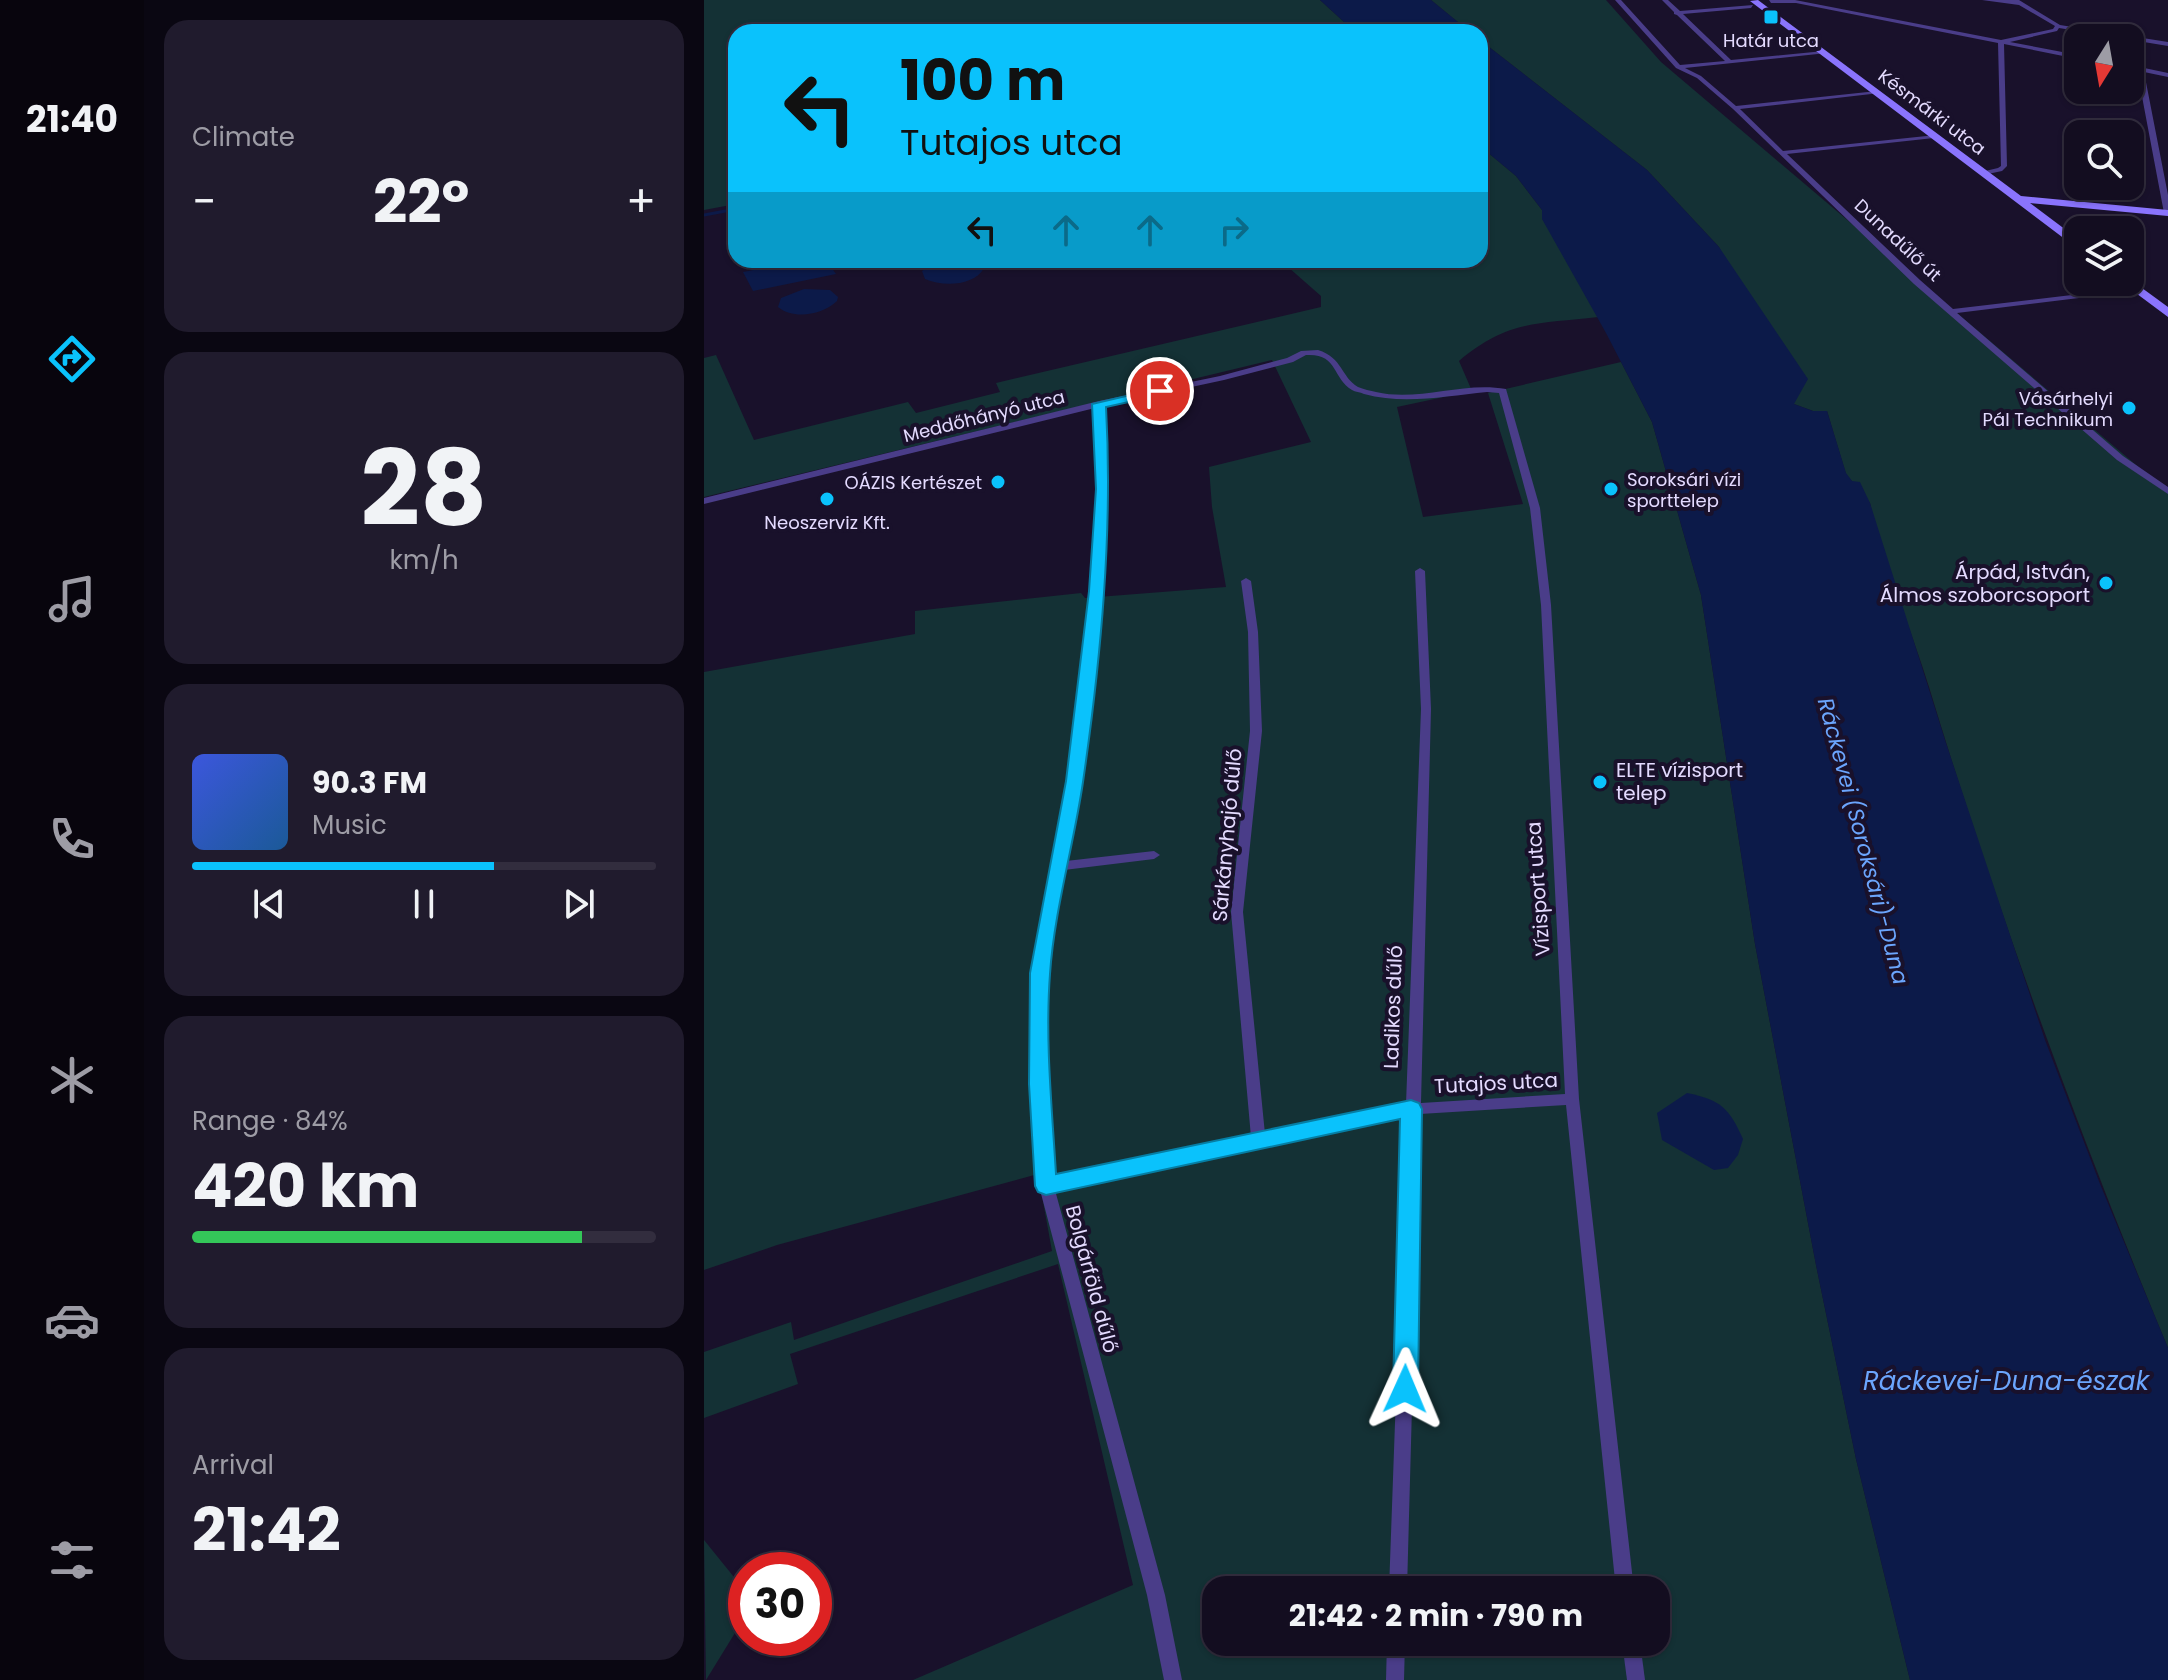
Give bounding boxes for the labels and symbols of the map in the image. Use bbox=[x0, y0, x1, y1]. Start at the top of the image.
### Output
marker: Határ utca bbox=[1762, 8, 1780, 26]
north arrow bbox=[2064, 24, 2144, 104]
place label: Határ utca bbox=[1723, 28, 1819, 53]
street label: Késmárki utca bbox=[1873, 63, 1991, 161]
street label: Dunadűlő út bbox=[1849, 193, 1947, 287]
pin bbox=[1126, 357, 1194, 425]
street label: Meddőhányó utca bbox=[901, 384, 1067, 448]
place label: Vásárhelyi Pál Technikum bbox=[1983, 386, 2113, 432]
marker: Vásárhelyi Pál Technikum bbox=[2120, 399, 2138, 417]
place label: Soroksári vízi sporttelep bbox=[1627, 467, 1741, 513]
place label: OÁZIS Kertészet bbox=[845, 470, 982, 495]
marker: OÁZIS Kertészet bbox=[989, 473, 1007, 491]
marker: Soroksári vízi sporttelep bbox=[1602, 480, 1620, 498]
marker: Neoszerviz Kft. bbox=[818, 490, 836, 508]
place label: Neoszerviz Kft. bbox=[764, 510, 890, 535]
place label: Árpád, István, Álmos szoborcsoport bbox=[1880, 558, 2090, 609]
marker: Árpád, István, Álmos szoborcsoport bbox=[2097, 574, 2115, 592]
water label: Ráckevei (Soroksári)-Duna bbox=[1810, 694, 1916, 988]
street label: Sárkányhajó dűlő bbox=[1205, 747, 1249, 923]
place label: ELTE vízisport telep bbox=[1616, 756, 1743, 807]
marker: ELTE vízisport telep bbox=[1591, 773, 1609, 791]
street label: Vízisport utca bbox=[1519, 821, 1557, 957]
street label: Ladikos dűlő bbox=[1377, 945, 1409, 1069]
street label: Tutajos utca bbox=[1434, 1066, 1558, 1100]
street label: Bolgárföld dűlő bbox=[1059, 1202, 1125, 1356]
position arrow bbox=[1363, 1347, 1447, 1431]
water label: Ráckevei-Duna-észak bbox=[1863, 1363, 2151, 1399]
speed limit sign: 30 bbox=[728, 1552, 832, 1656]

